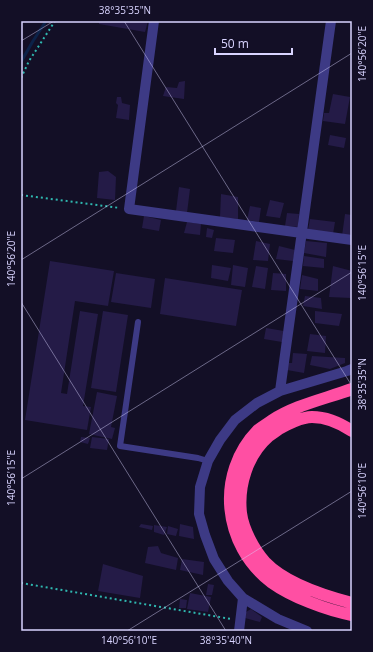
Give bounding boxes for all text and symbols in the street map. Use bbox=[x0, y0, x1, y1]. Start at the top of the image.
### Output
text: 38°35'35"N bbox=[99, 3, 151, 17]
text: 140°56'20"E bbox=[355, 26, 369, 82]
scale bar bbox=[215, 30, 292, 56]
text: 50 m bbox=[221, 35, 249, 52]
text: 140°56'20"E bbox=[4, 231, 18, 287]
text: 140°56'15"E bbox=[355, 245, 369, 301]
text: 38°35'35"N bbox=[355, 358, 369, 410]
text: 140°56'15"E bbox=[4, 450, 18, 506]
text: 140°56'10"E bbox=[355, 463, 369, 519]
text: 140°56'10"E bbox=[101, 633, 157, 647]
text: 38°35'40"N bbox=[200, 633, 252, 647]

